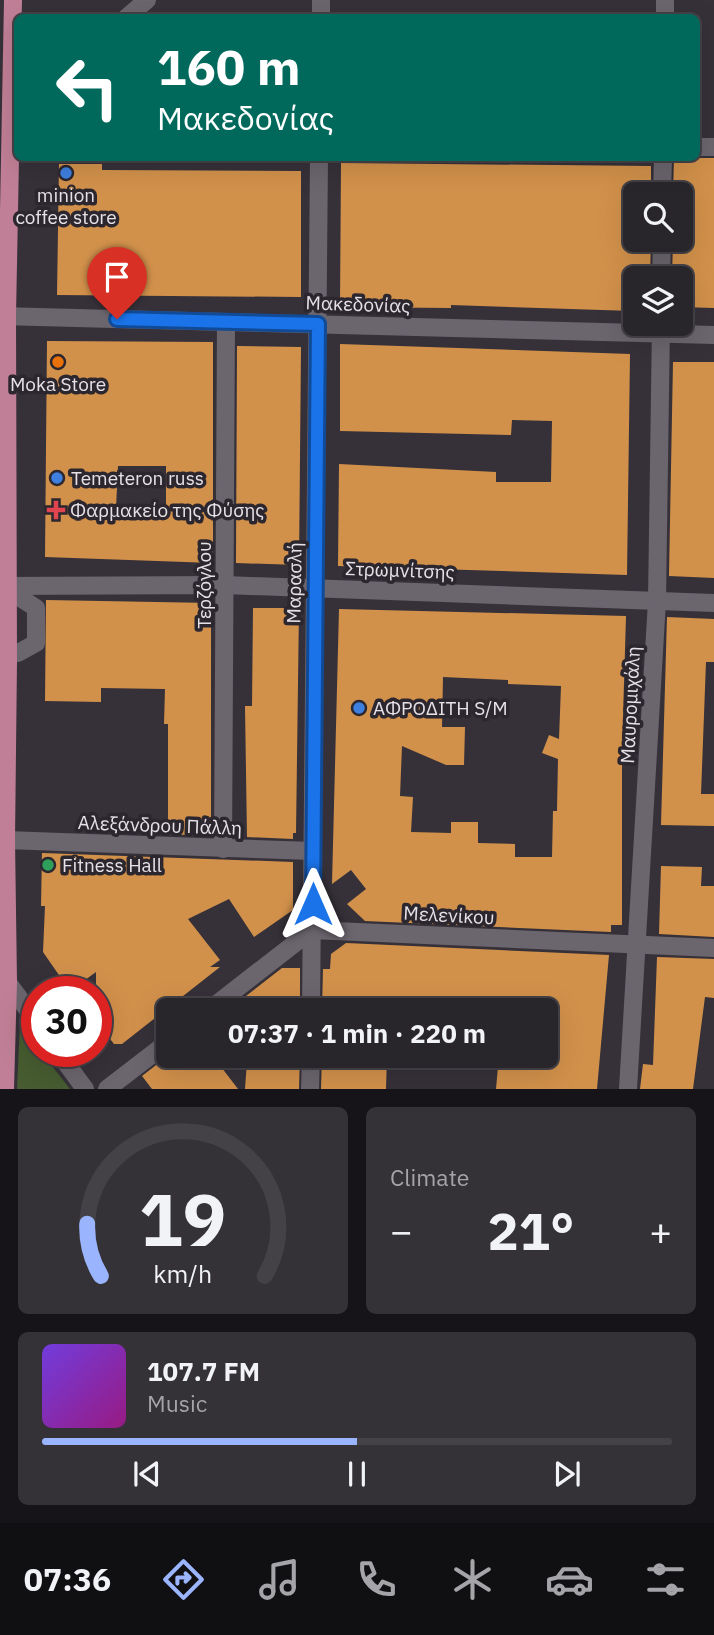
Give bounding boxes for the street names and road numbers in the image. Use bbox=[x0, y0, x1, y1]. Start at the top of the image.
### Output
street label: Μακεδονίας bbox=[305, 290, 411, 318]
street label: Τερζόγλου bbox=[192, 541, 216, 629]
street label: Μαρασλή bbox=[281, 542, 307, 624]
street label: Στρωμνίτσης bbox=[345, 556, 455, 584]
street label: Μαυρομιχάλη bbox=[615, 646, 645, 764]
street label: Αλεξάνδρου Πάλλη bbox=[77, 810, 243, 840]
street label: Μελενίκου bbox=[403, 901, 495, 929]

